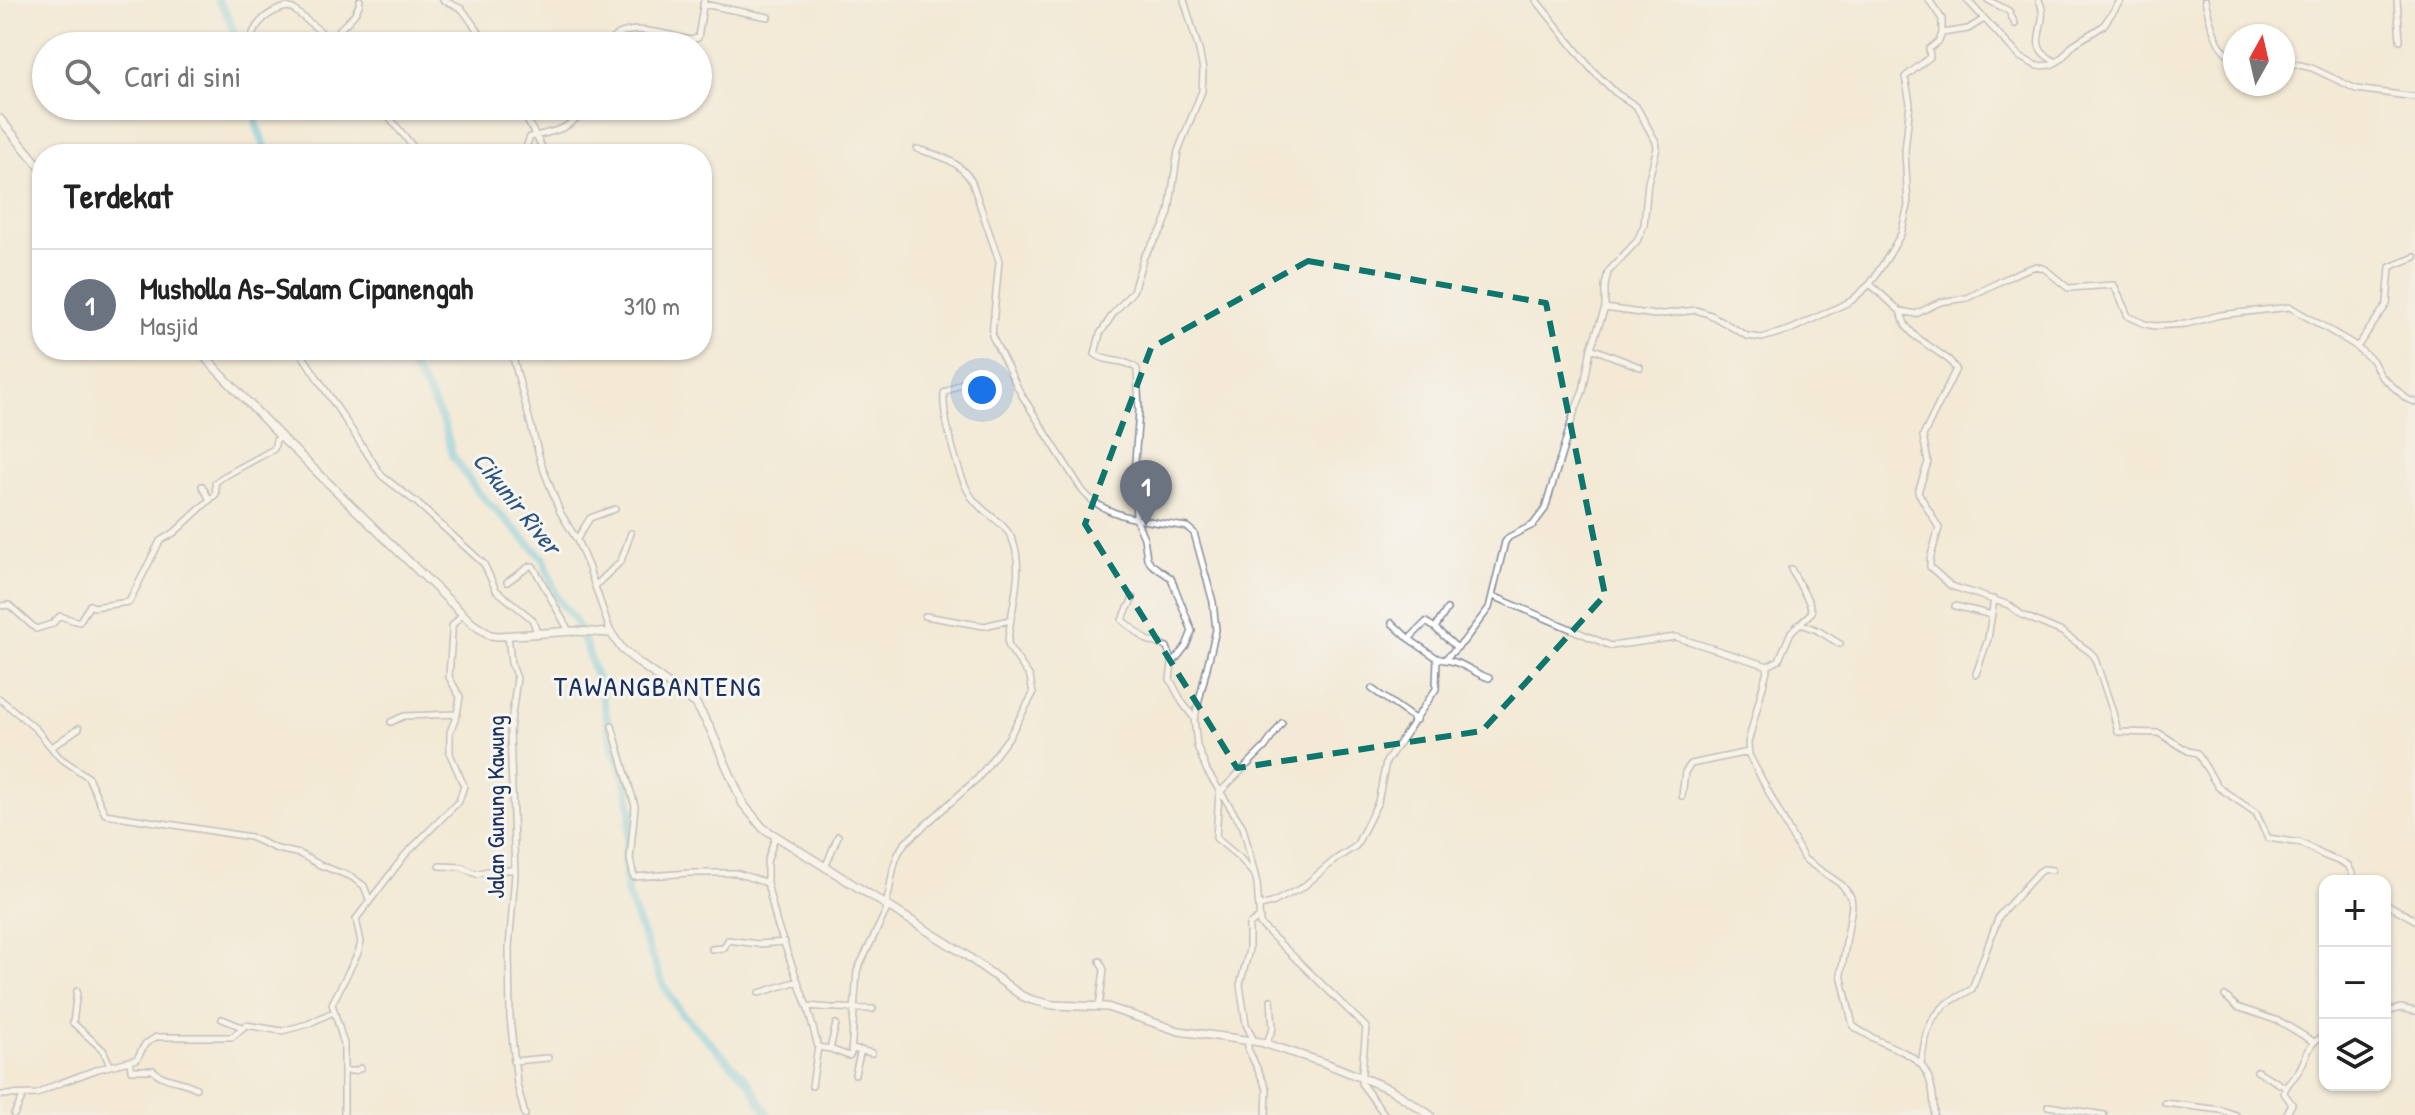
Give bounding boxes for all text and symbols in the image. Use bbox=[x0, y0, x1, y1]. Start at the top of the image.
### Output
north arrow bbox=[2223, 24, 2295, 96]
search box bbox=[32, 32, 712, 120]
icon: search bbox=[60, 54, 104, 98]
text: Cari di sini bbox=[124, 56, 241, 96]
text: Terdekat bbox=[64, 173, 172, 219]
text: Musholla As-Salam Cipanengah bbox=[140, 268, 473, 308]
text: 1 bbox=[85, 288, 95, 323]
text: 310 m bbox=[624, 288, 680, 323]
text: Masjid bbox=[140, 308, 198, 343]
your location bbox=[962, 370, 1002, 410]
water label: Cikunir River bbox=[465, 444, 572, 564]
pin: 1 bbox=[1120, 460, 1172, 526]
district label: TAWANGBANTENG bbox=[554, 667, 762, 705]
street label: Jalan Gunung Kawung bbox=[479, 715, 511, 899]
map controls bbox=[2319, 875, 2391, 1091]
button: + bbox=[2319, 875, 2391, 947]
button: − bbox=[2319, 947, 2391, 1019]
button: layers bbox=[2319, 1019, 2391, 1091]

